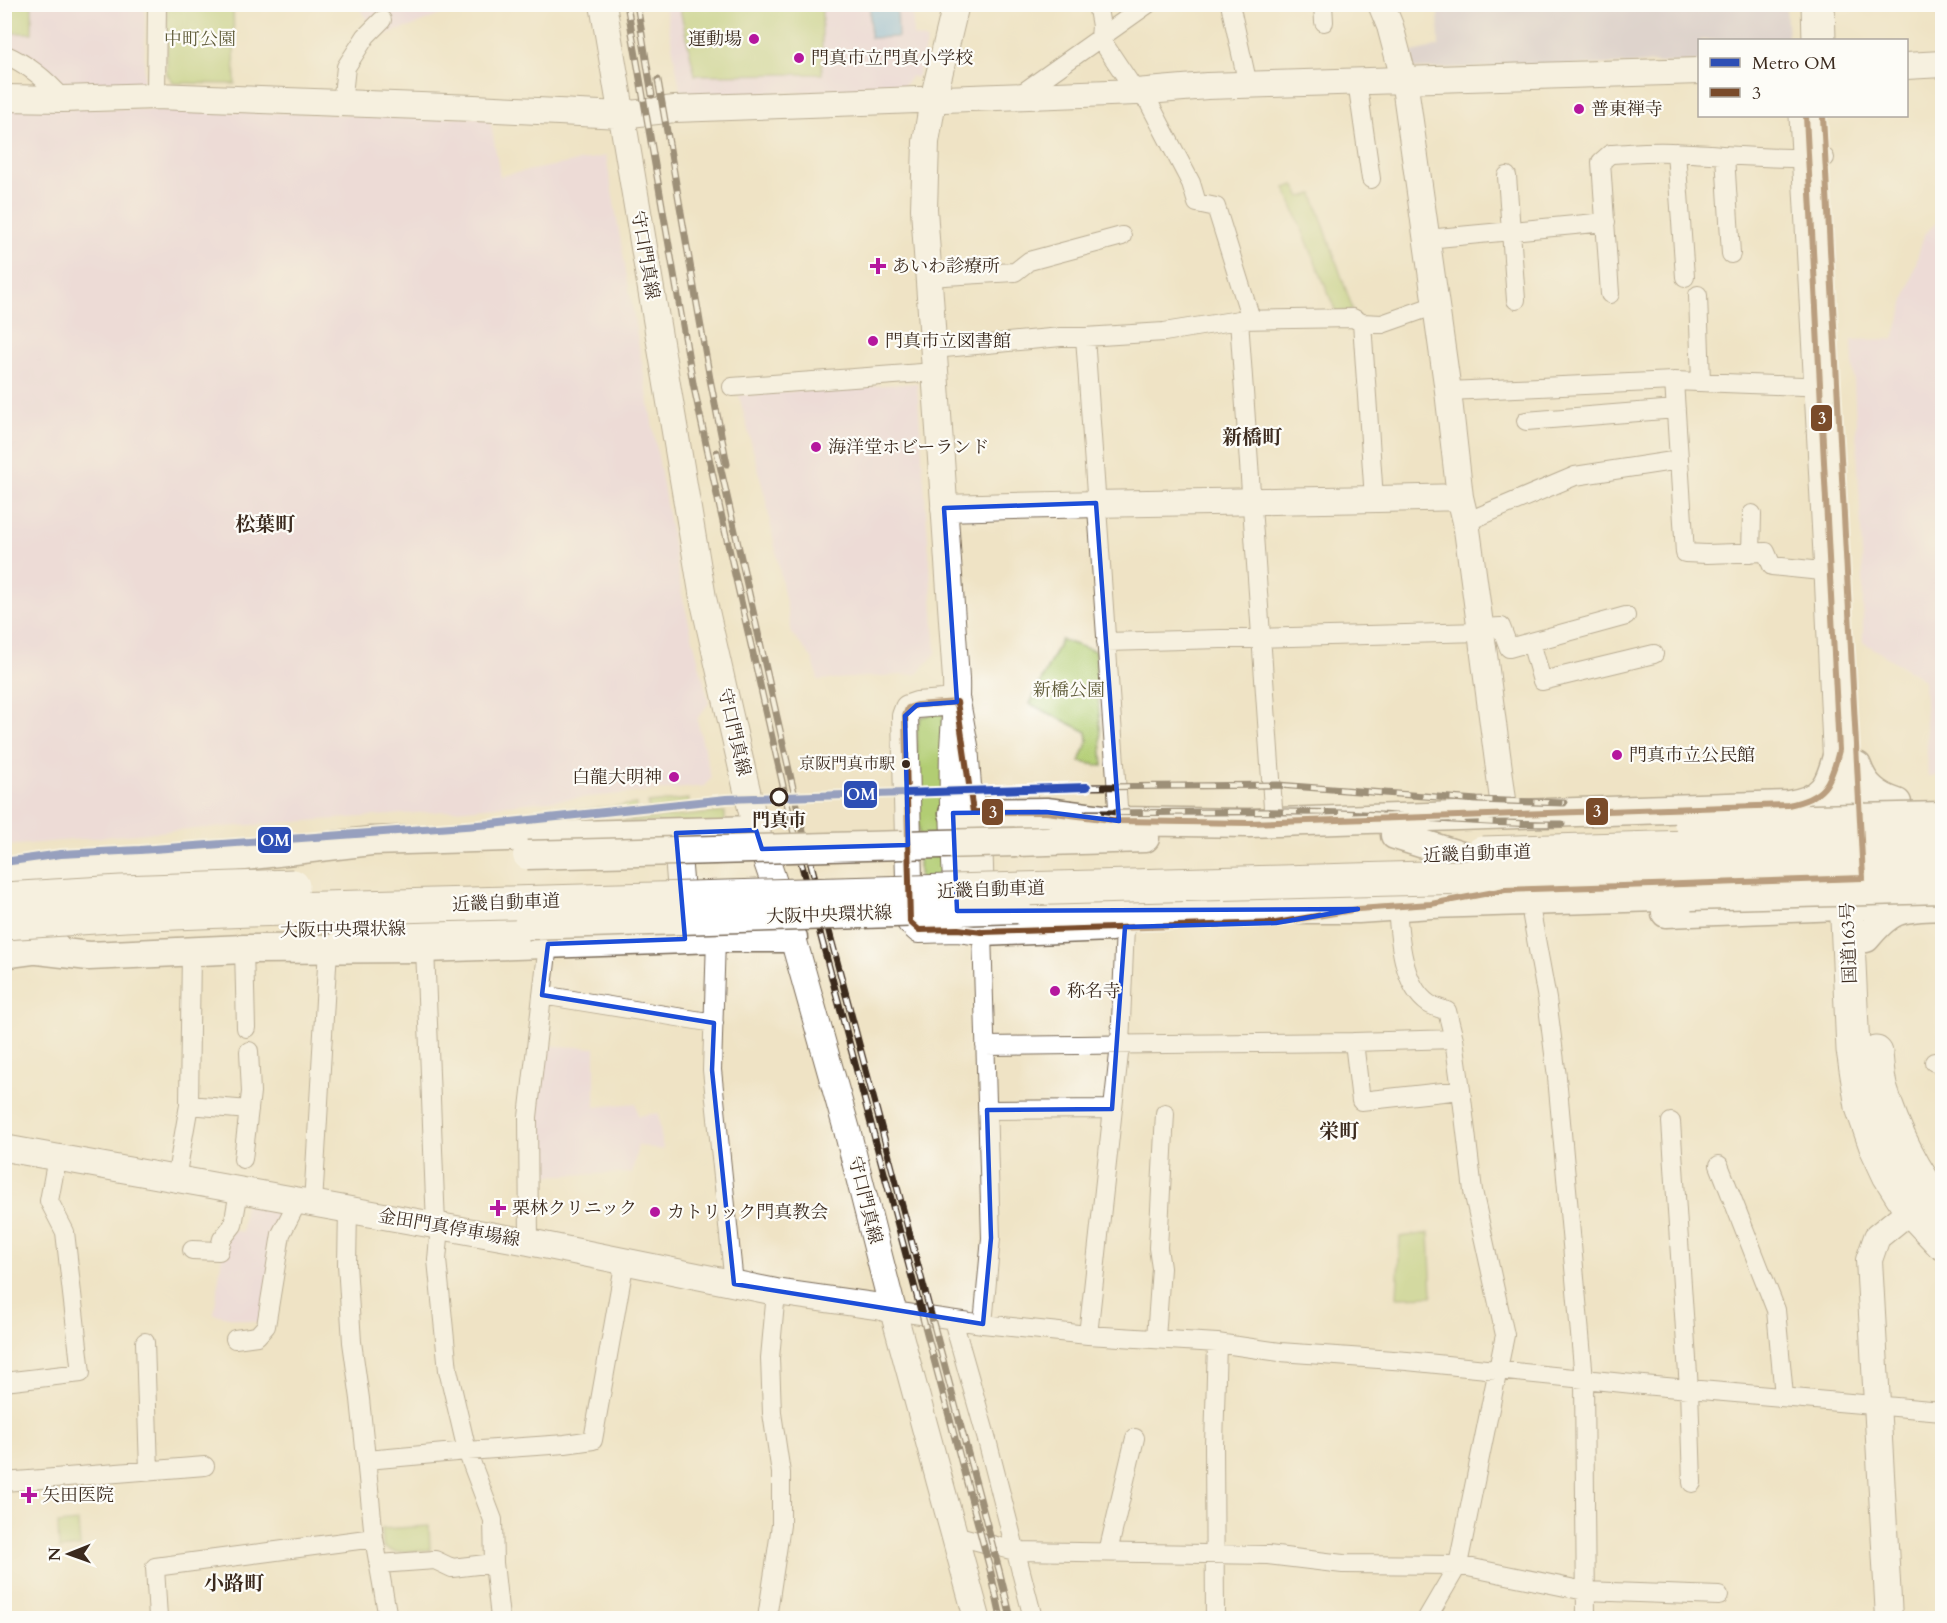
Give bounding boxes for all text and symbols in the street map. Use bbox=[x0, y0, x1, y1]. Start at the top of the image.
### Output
park label: 中町公園 bbox=[164, 27, 236, 52]
place label: 運動場 bbox=[688, 27, 742, 52]
marker: 運動場 bbox=[747, 32, 761, 46]
legend bbox=[1698, 39, 1908, 117]
place label: 門真市立門真小学校 bbox=[811, 46, 973, 71]
marker: 門真市立門真小学校 bbox=[792, 51, 806, 65]
text: Metro OM bbox=[1752, 51, 1837, 76]
text: 3 bbox=[1752, 81, 1761, 106]
place label: 普東禅寺 bbox=[1591, 97, 1663, 122]
marker: 普東禅寺 bbox=[1572, 102, 1586, 116]
street label: 守口門真線 bbox=[625, 209, 665, 301]
place label: あいわ診療所 bbox=[892, 254, 1000, 279]
marker: あいわ診療所 bbox=[869, 257, 887, 275]
place label: 門真市立図書館 bbox=[885, 329, 1011, 354]
marker: 門真市立図書館 bbox=[866, 334, 880, 348]
line badge: 3 bbox=[1810, 404, 1833, 432]
text: 3 bbox=[1818, 408, 1826, 430]
district label: 新橋町 bbox=[1222, 424, 1283, 451]
place label: 海洋堂ホビーランド bbox=[828, 435, 989, 460]
marker: 海洋堂ホビーランド bbox=[809, 440, 823, 454]
district label: 松葉町 bbox=[235, 511, 296, 538]
park label: 新橋公園 bbox=[1033, 678, 1105, 703]
street label: 守口門真線 bbox=[712, 685, 756, 779]
place label: 門真市立公民館 bbox=[1629, 743, 1755, 768]
marker: 門真市立公民館 bbox=[1610, 748, 1624, 762]
place label: 京阪門真市駅 bbox=[799, 753, 895, 775]
marker: 京阪門真市駅 bbox=[900, 758, 912, 770]
place label: 白龍大明神 bbox=[572, 765, 662, 790]
marker: 白龍大明神 bbox=[667, 770, 681, 784]
line badge: OM bbox=[843, 780, 878, 809]
text: OM bbox=[846, 784, 876, 806]
marker: 門真市 bbox=[770, 788, 788, 806]
line badge: 3 bbox=[1585, 797, 1609, 826]
line badge: 3 bbox=[981, 798, 1004, 826]
text: 3 bbox=[1593, 801, 1601, 823]
text: 3 bbox=[989, 802, 997, 824]
place label: 門真市 bbox=[752, 808, 806, 833]
line badge: OM bbox=[257, 826, 292, 854]
text: OM bbox=[260, 830, 290, 852]
street label: 近畿自動車道 bbox=[1423, 840, 1531, 868]
street label: 近畿自動車道 bbox=[937, 876, 1045, 904]
street label: 近畿自動車道 bbox=[452, 889, 560, 917]
street label: 大阪中央環状線 bbox=[766, 900, 892, 930]
street label: 国道163号 bbox=[1835, 902, 1863, 984]
street label: 大阪中央環状線 bbox=[280, 916, 406, 944]
place label: 称名寺 bbox=[1067, 979, 1121, 1004]
marker: 称名寺 bbox=[1048, 984, 1062, 998]
district label: 栄町 bbox=[1319, 1118, 1360, 1145]
street label: 守口門真線 bbox=[842, 1153, 888, 1247]
place label: 栗林クリニック bbox=[512, 1196, 637, 1221]
marker: 栗林クリニック bbox=[489, 1199, 507, 1217]
place label: カトリック門真教会 bbox=[667, 1200, 828, 1225]
street label: 金田門真停車場線 bbox=[376, 1203, 522, 1253]
marker: カトリック門真教会 bbox=[648, 1205, 662, 1219]
place label: 矢田医院 bbox=[42, 1483, 114, 1508]
marker: 矢田医院 bbox=[20, 1486, 38, 1504]
north arrow bbox=[39, 1524, 99, 1584]
text: N bbox=[44, 1547, 66, 1561]
district label: 小路町 bbox=[204, 1570, 265, 1597]

